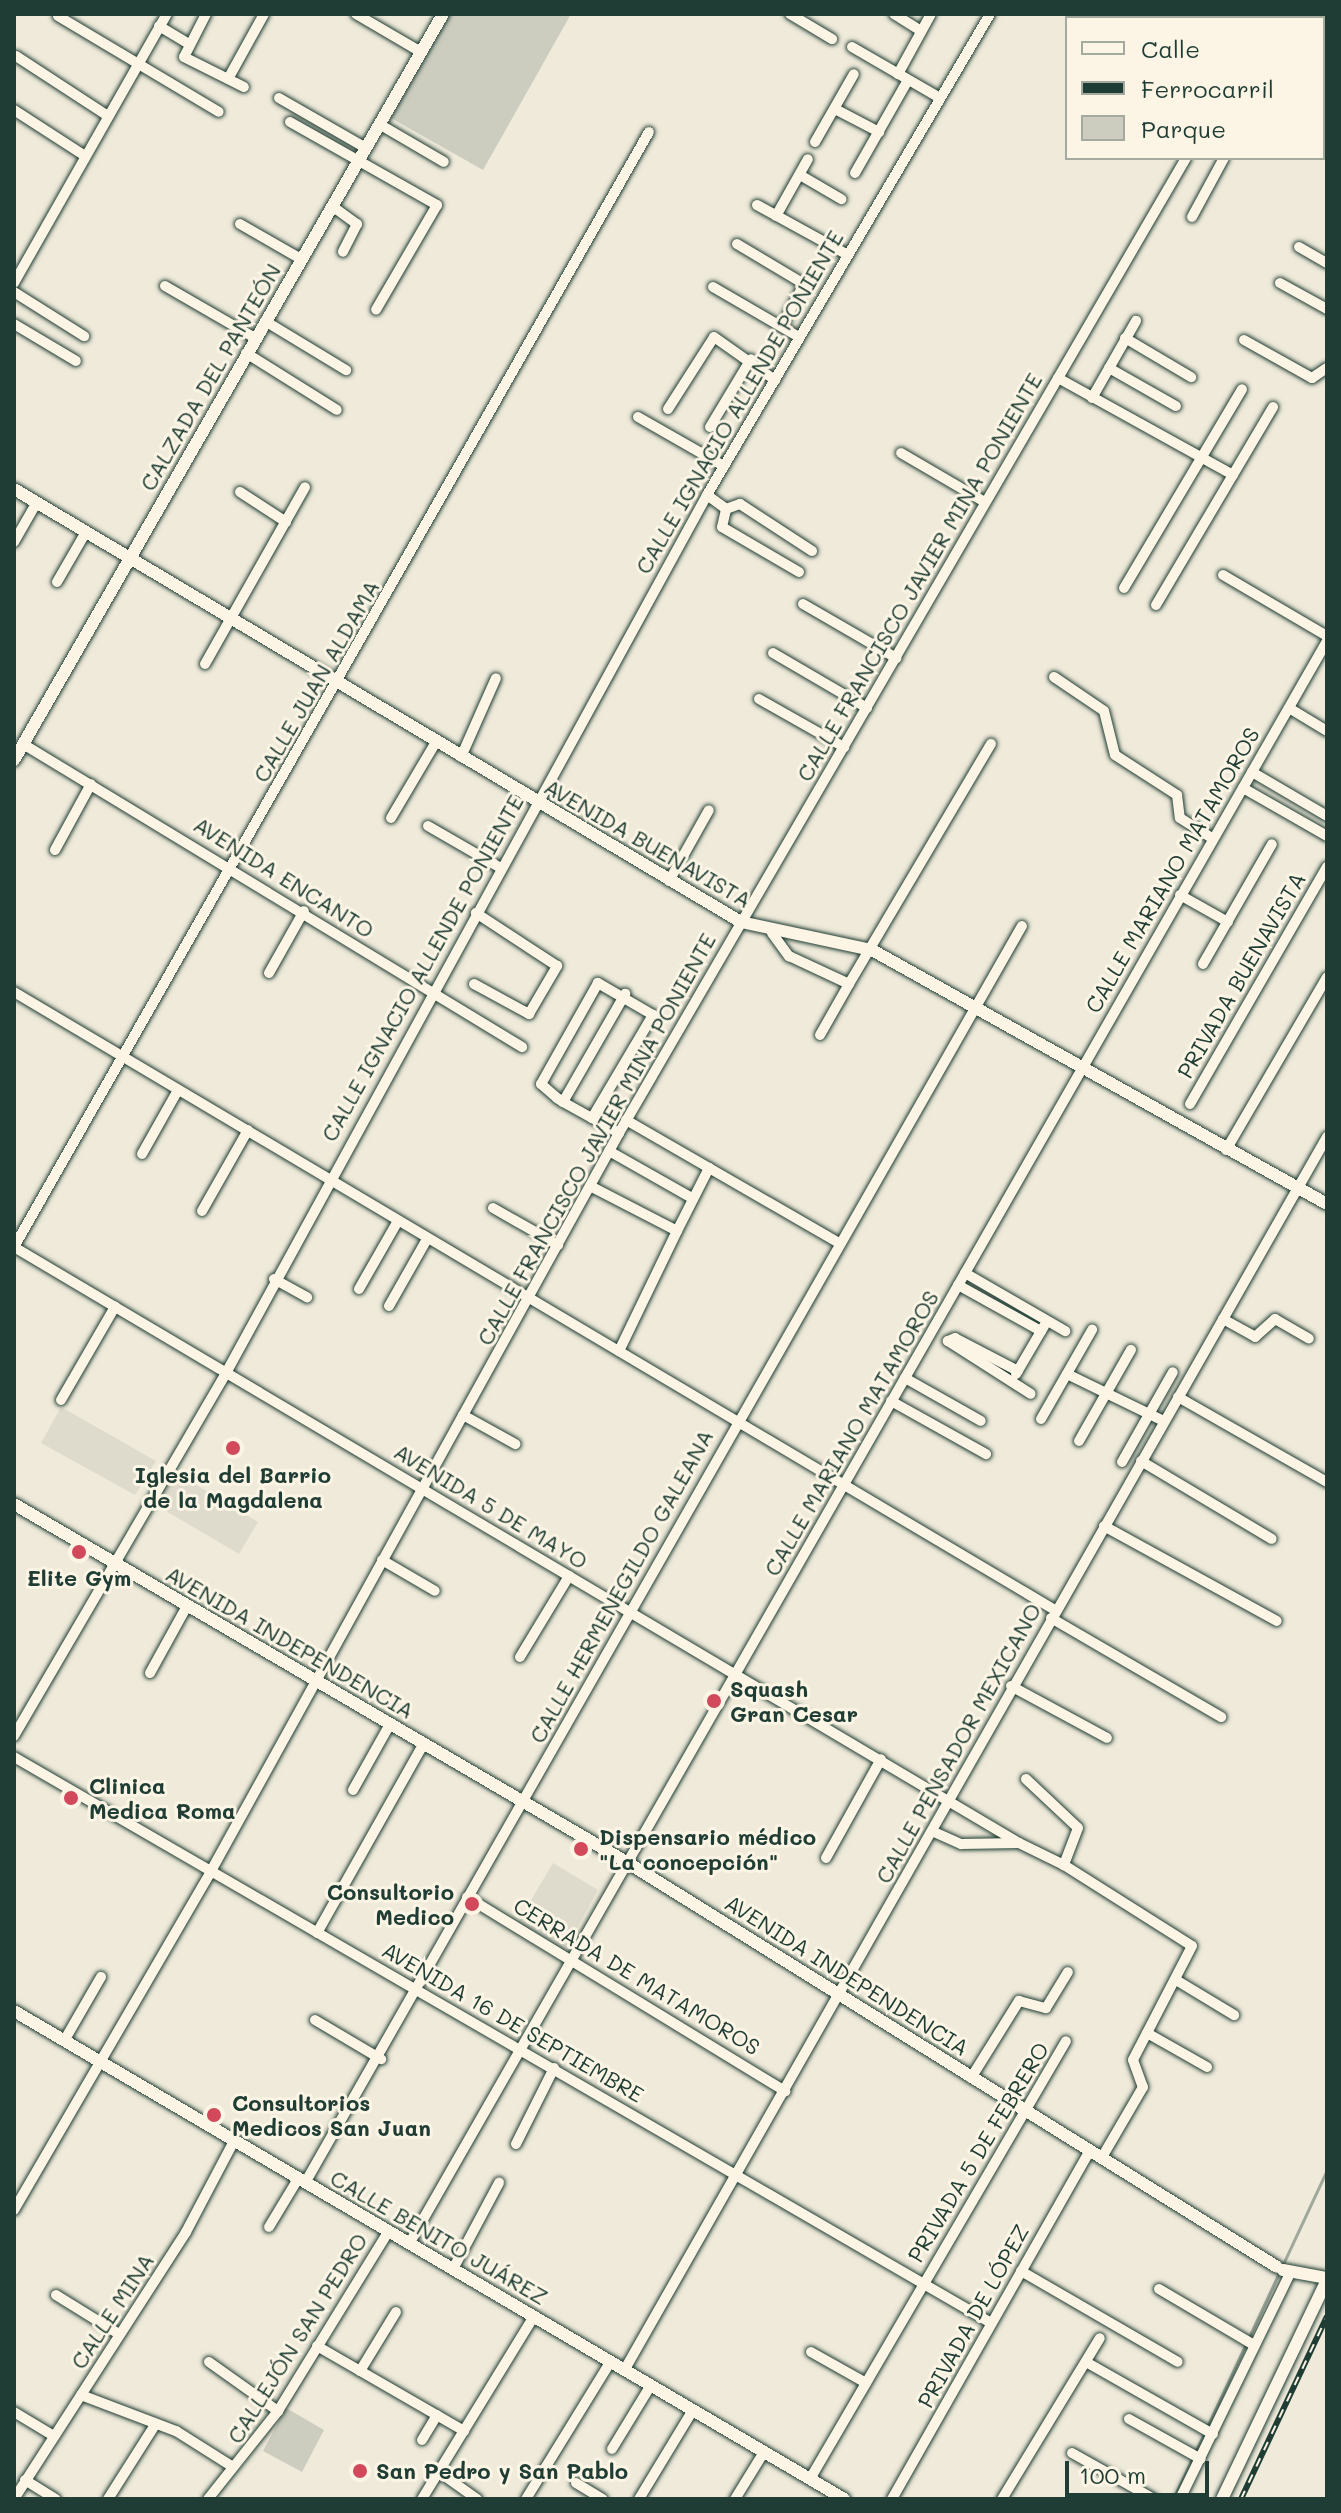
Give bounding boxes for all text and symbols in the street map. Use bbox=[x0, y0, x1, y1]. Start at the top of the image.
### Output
legend bbox=[1065, 16, 1325, 160]
text: Calle bbox=[1141, 33, 1200, 64]
text: Ferrocarril bbox=[1141, 73, 1274, 104]
text: Parque bbox=[1141, 113, 1226, 144]
street label: CALLE IGNACIO ALLENDE PONIENTE bbox=[630, 226, 848, 578]
street label: CALZADA DEL PANTEÓN bbox=[134, 259, 286, 495]
street label: CALLE FRANCISCO JAVIER MINA PONIENTE bbox=[791, 368, 1047, 786]
street label: CALLE JUAN ALDAMA bbox=[247, 575, 385, 787]
street label: CALLE MARIANO MATAMOROS bbox=[1079, 723, 1265, 1017]
street label: AVENIDA BUENAVISTA bbox=[540, 773, 756, 913]
street label: CALLE IGNACIO ALLENDE PONIENTE bbox=[315, 790, 529, 1146]
street label: AVENIDA ENCANTO bbox=[189, 811, 379, 943]
street label: PRIVADA BUENAVISTA bbox=[1171, 867, 1311, 1083]
street label: CALLE FRANCISCO JAVIER MINA PONIENTE bbox=[471, 928, 721, 1350]
street label: CALLE MARIANO MATAMOROS bbox=[758, 1286, 944, 1580]
street label: CALLE HERMENEGILDO GALEANA bbox=[524, 1425, 718, 1747]
street label: AVENIDA 5 DE MAYO bbox=[389, 1438, 593, 1574]
marker: Iglesia del Barrio de la Magdalena bbox=[224, 1439, 242, 1457]
place label: Iglesia del Barrio de la Magdalena bbox=[135, 1461, 331, 1512]
marker: Elite Gym bbox=[70, 1543, 88, 1561]
street label: AVENIDA INDEPENDENCIA bbox=[161, 1560, 419, 1724]
place label: Elite Gym bbox=[27, 1565, 131, 1591]
street label: CALLE PENSADOR MEXICANO bbox=[870, 1598, 1046, 1888]
place label: Squash Gran Cesar bbox=[730, 1675, 858, 1726]
marker: Squash Gran Cesar bbox=[705, 1692, 723, 1710]
place label: Clinica Medica Roma bbox=[89, 1772, 235, 1824]
marker: Clinica Medica Roma bbox=[60, 1787, 82, 1809]
place label: Dispensario médico "La concepción" bbox=[599, 1823, 816, 1874]
marker: Dispensario médico "La concepción" bbox=[570, 1838, 592, 1860]
place label: Consultorio Medico bbox=[327, 1878, 454, 1930]
street label: AVENIDA INDEPENDENCIA bbox=[720, 1889, 974, 2061]
street label: CERRADA DE MATAMOROS bbox=[509, 1892, 765, 2060]
marker: Consultorio Medico bbox=[461, 1893, 483, 1915]
street label: AVENIDA 16 DE SEPTIEMBRE bbox=[378, 1936, 648, 2108]
street label: PRIVADA 5 DE FEBRERO bbox=[902, 2037, 1054, 2267]
place label: Consultorios Medicos San Juan bbox=[232, 2089, 431, 2140]
marker: Consultorios Medicos San Juan bbox=[203, 2104, 225, 2126]
street label: CALLE BENITO JUÁREZ bbox=[326, 2164, 552, 2310]
street label: PRIVADA DE LÓPEZ bbox=[912, 2220, 1034, 2412]
street label: CALLEJÓN SAN PEDRO bbox=[221, 2228, 373, 2448]
street label: CALLE MINA bbox=[65, 2248, 159, 2374]
scale bar bbox=[1069, 2445, 1213, 2495]
place label: San Pedro y San Pablo bbox=[376, 2458, 628, 2484]
text: 100 m bbox=[1079, 2459, 1146, 2490]
marker: San Pedro y San Pablo bbox=[351, 2462, 369, 2480]

